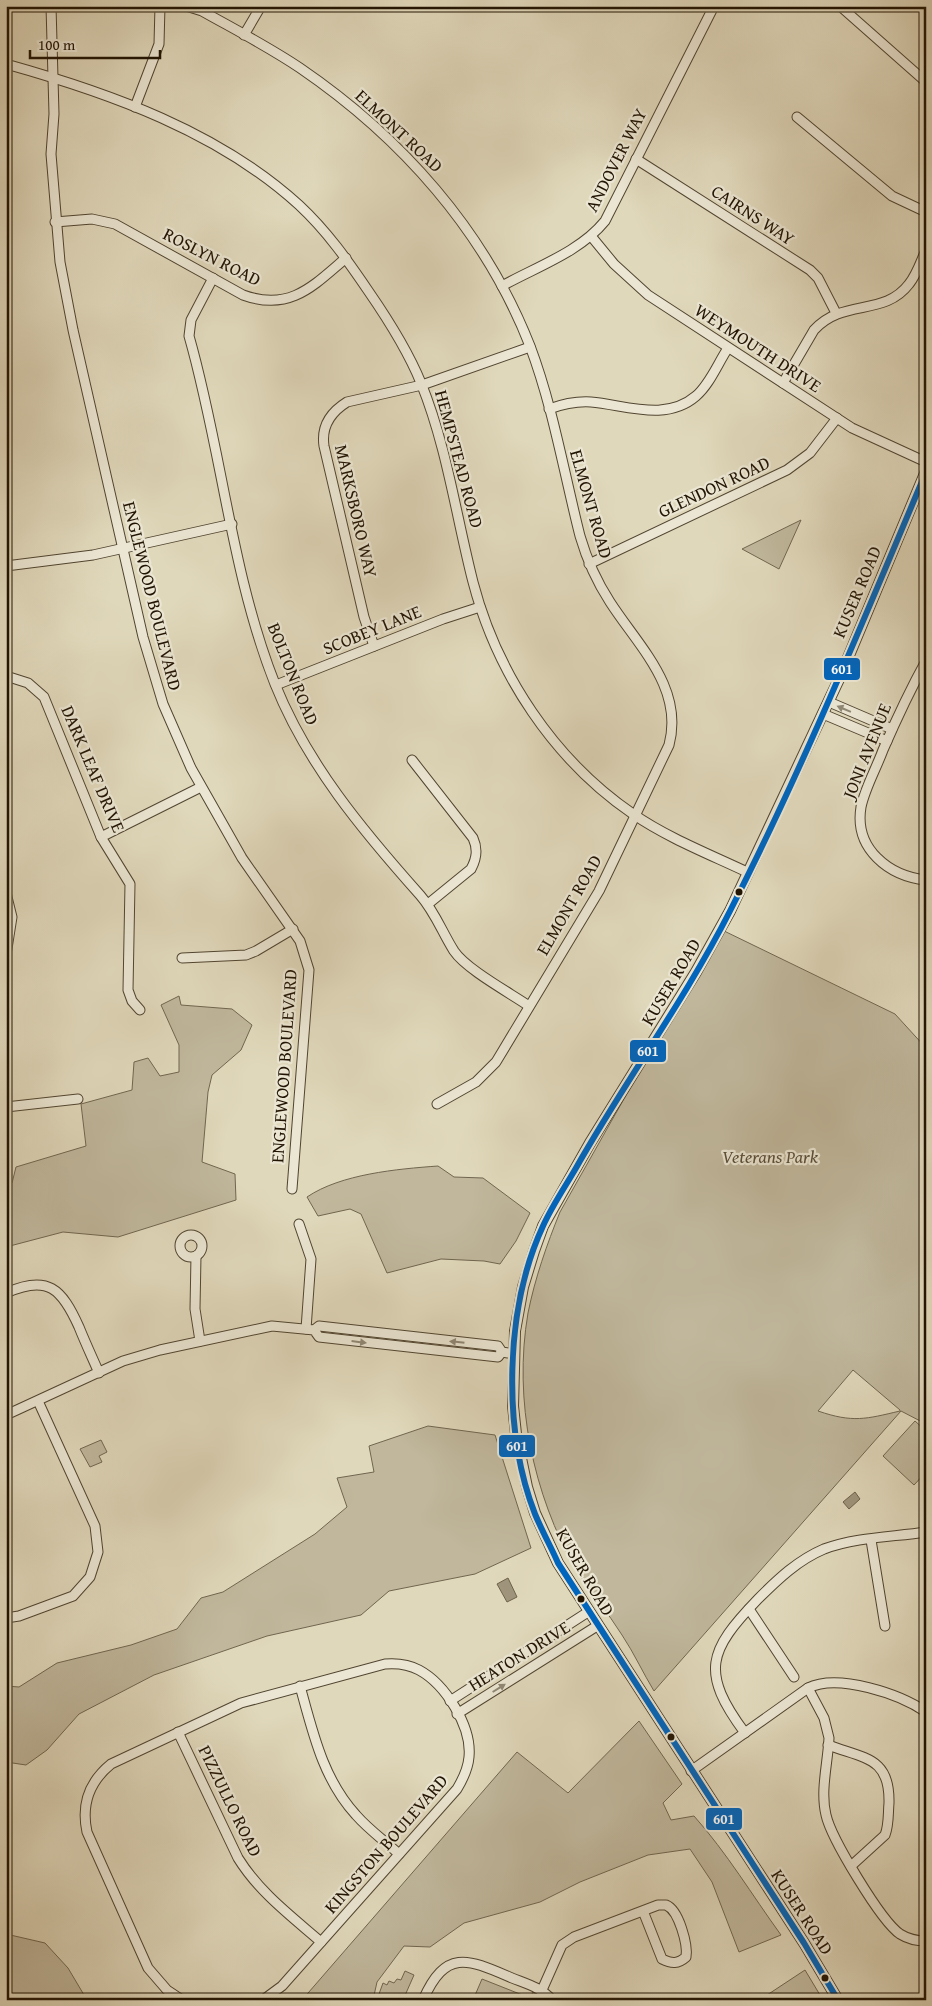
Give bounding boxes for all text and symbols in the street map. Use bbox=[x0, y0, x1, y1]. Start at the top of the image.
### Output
scale bar bbox=[30, 28, 160, 60]
text: 100 m bbox=[38, 34, 76, 55]
street label: ELMONT ROAD bbox=[349, 83, 450, 179]
street label: ANDOVER WAY bbox=[578, 103, 653, 216]
street label: CAIRNS WAY bbox=[706, 177, 800, 252]
street label: ROSLYN ROAD bbox=[159, 220, 266, 293]
street label: WEYMOUTH DRIVE bbox=[689, 296, 827, 399]
street label: HEMPSTEAD ROAD bbox=[428, 387, 491, 531]
street label: MARKSBORO WAY bbox=[328, 442, 385, 580]
street label: ELMONT ROAD bbox=[563, 446, 620, 561]
street label: GLENDON ROAD bbox=[653, 449, 774, 524]
street label: ENGLEWOOD BOULEVARD bbox=[116, 498, 189, 693]
street label: KUSER ROAD bbox=[825, 542, 888, 642]
street label: SCOBEY LANE bbox=[318, 598, 425, 662]
street label: BOLTON ROAD bbox=[261, 619, 326, 729]
line badge: 601 bbox=[823, 657, 861, 681]
text: 601 bbox=[831, 659, 853, 679]
street label: JONI AVENUE bbox=[834, 699, 898, 805]
street label: DARK LEAF DRIVE bbox=[55, 701, 132, 836]
one-way arrow bbox=[837, 704, 852, 712]
street label: ELMONT ROAD bbox=[529, 849, 608, 960]
unlabelled marker bbox=[734, 887, 744, 897]
street label: KUSER ROAD bbox=[634, 933, 707, 1030]
street label: ENGLEWOOD BOULEVARD bbox=[263, 968, 304, 1164]
line badge: 601 bbox=[629, 1039, 667, 1063]
text: 601 bbox=[637, 1041, 659, 1061]
park label: Veterans Park bbox=[722, 1143, 819, 1170]
one-way arrow bbox=[352, 1338, 368, 1346]
one-way arrow bbox=[449, 1338, 465, 1346]
line badge: 601 bbox=[498, 1434, 536, 1458]
text: 601 bbox=[506, 1436, 528, 1456]
street label: KUSER ROAD bbox=[549, 1523, 621, 1621]
unlabelled marker bbox=[576, 1594, 586, 1604]
street label: HEATON DRIVE bbox=[463, 1614, 575, 1698]
one-way arrow bbox=[492, 1684, 505, 1693]
unlabelled marker bbox=[666, 1732, 676, 1742]
street label: PIZZULLO ROAD bbox=[192, 1740, 269, 1861]
street label: KINGSTON BOULEVARD bbox=[317, 1768, 454, 1919]
line badge: 601 bbox=[705, 1807, 743, 1831]
text: 601 bbox=[713, 1809, 735, 1829]
street label: KUSER ROAD bbox=[765, 1864, 840, 1960]
unlabelled marker bbox=[820, 1973, 830, 1983]

